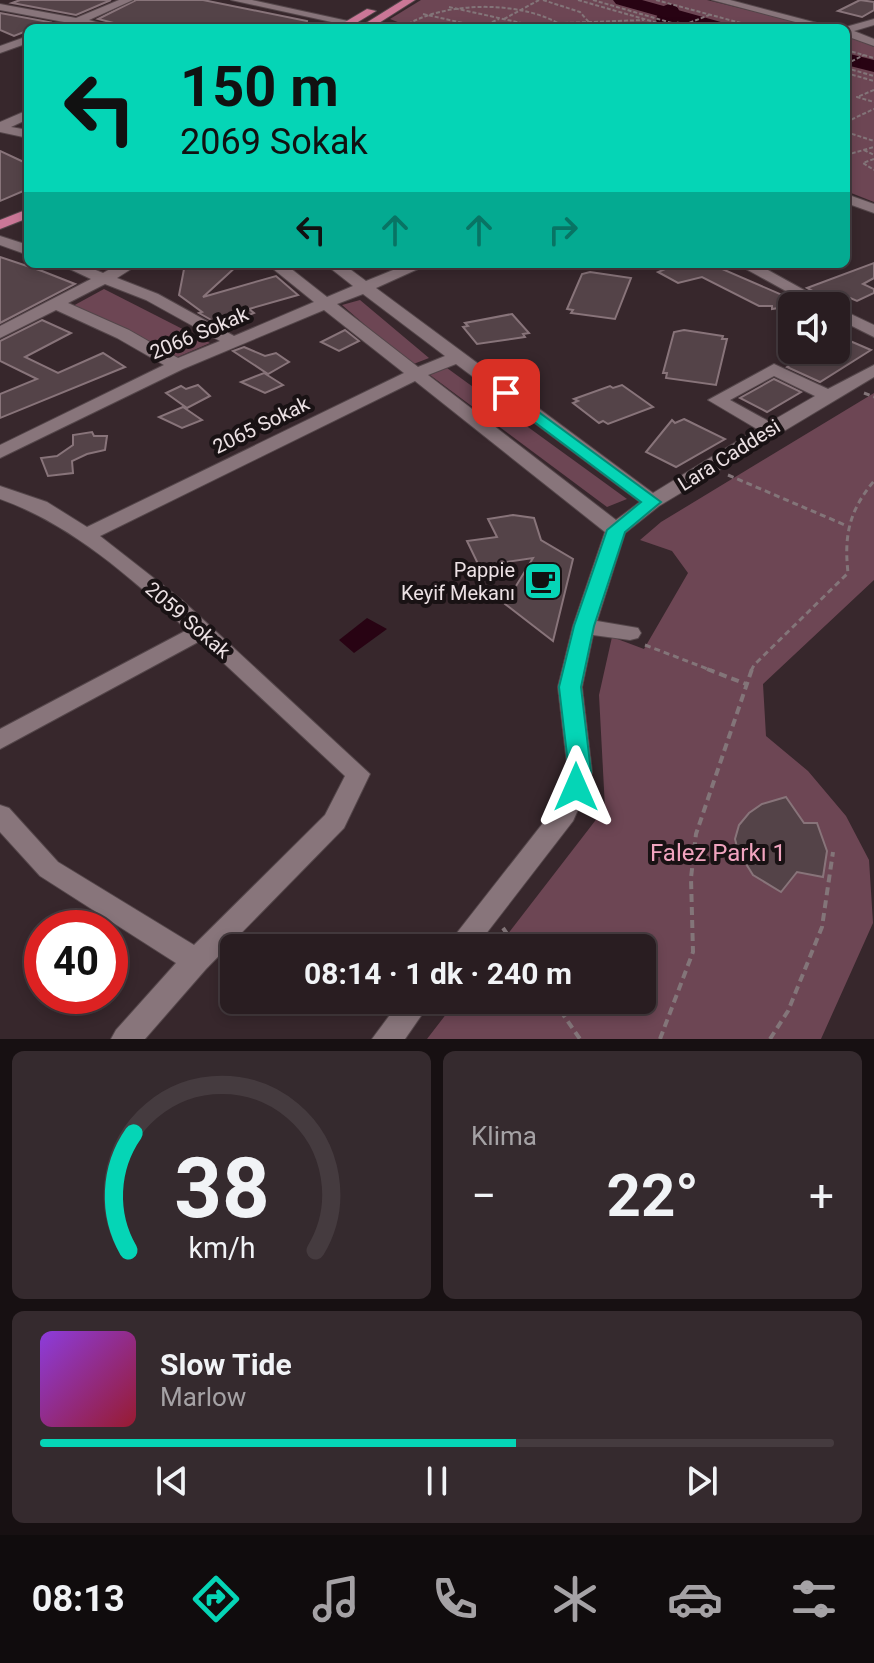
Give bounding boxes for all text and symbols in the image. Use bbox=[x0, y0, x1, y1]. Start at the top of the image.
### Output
text: 150 m bbox=[180, 54, 339, 120]
icon: left bbox=[48, 56, 152, 160]
text: 2069 Sokak bbox=[180, 121, 368, 163]
icon: left bbox=[289, 208, 333, 252]
icon: ahead bbox=[373, 208, 417, 252]
icon: ahead bbox=[457, 208, 501, 252]
icon: right bbox=[541, 208, 585, 252]
map controls bbox=[778, 292, 850, 364]
button: sound bbox=[778, 292, 850, 364]
street label: 2066 Sokak bbox=[146, 301, 253, 364]
pin bbox=[472, 359, 540, 427]
icon: arrive bbox=[484, 371, 528, 415]
street label: 2065 Sokak bbox=[209, 391, 314, 459]
street label: Lara Caddesi bbox=[673, 414, 785, 496]
place label: Pappie Keyif Mekanı bbox=[401, 558, 515, 605]
cafe icon: Pappie Keyif Mekanı bbox=[522, 560, 564, 602]
street label: 2059 Sokak bbox=[141, 577, 236, 664]
position arrow bbox=[534, 745, 618, 829]
park label: Falez Parkı 1 bbox=[650, 839, 786, 867]
speed limit sign: 40 bbox=[24, 910, 128, 1014]
text: 08:14 · 1 dk · 240 m bbox=[304, 956, 572, 991]
text: Klima bbox=[471, 1121, 537, 1151]
text: 38 bbox=[174, 1140, 269, 1237]
text: 22° bbox=[606, 1160, 699, 1231]
text: − bbox=[471, 1170, 496, 1222]
text: + bbox=[809, 1170, 834, 1222]
text: km/h bbox=[188, 1231, 255, 1265]
text: Slow Tide bbox=[160, 1347, 292, 1382]
text: Marlow bbox=[160, 1382, 246, 1412]
icon: previous bbox=[150, 1459, 194, 1503]
icon: pause bbox=[415, 1459, 459, 1503]
icon: next bbox=[680, 1459, 724, 1503]
icon: directions bbox=[188, 1571, 244, 1627]
icon: music bbox=[308, 1571, 364, 1627]
icon: phone bbox=[427, 1571, 483, 1627]
icon: climate bbox=[547, 1571, 603, 1627]
icon: car bbox=[667, 1571, 723, 1627]
icon: filters bbox=[786, 1571, 842, 1627]
text: 08:13 bbox=[32, 1578, 125, 1620]

